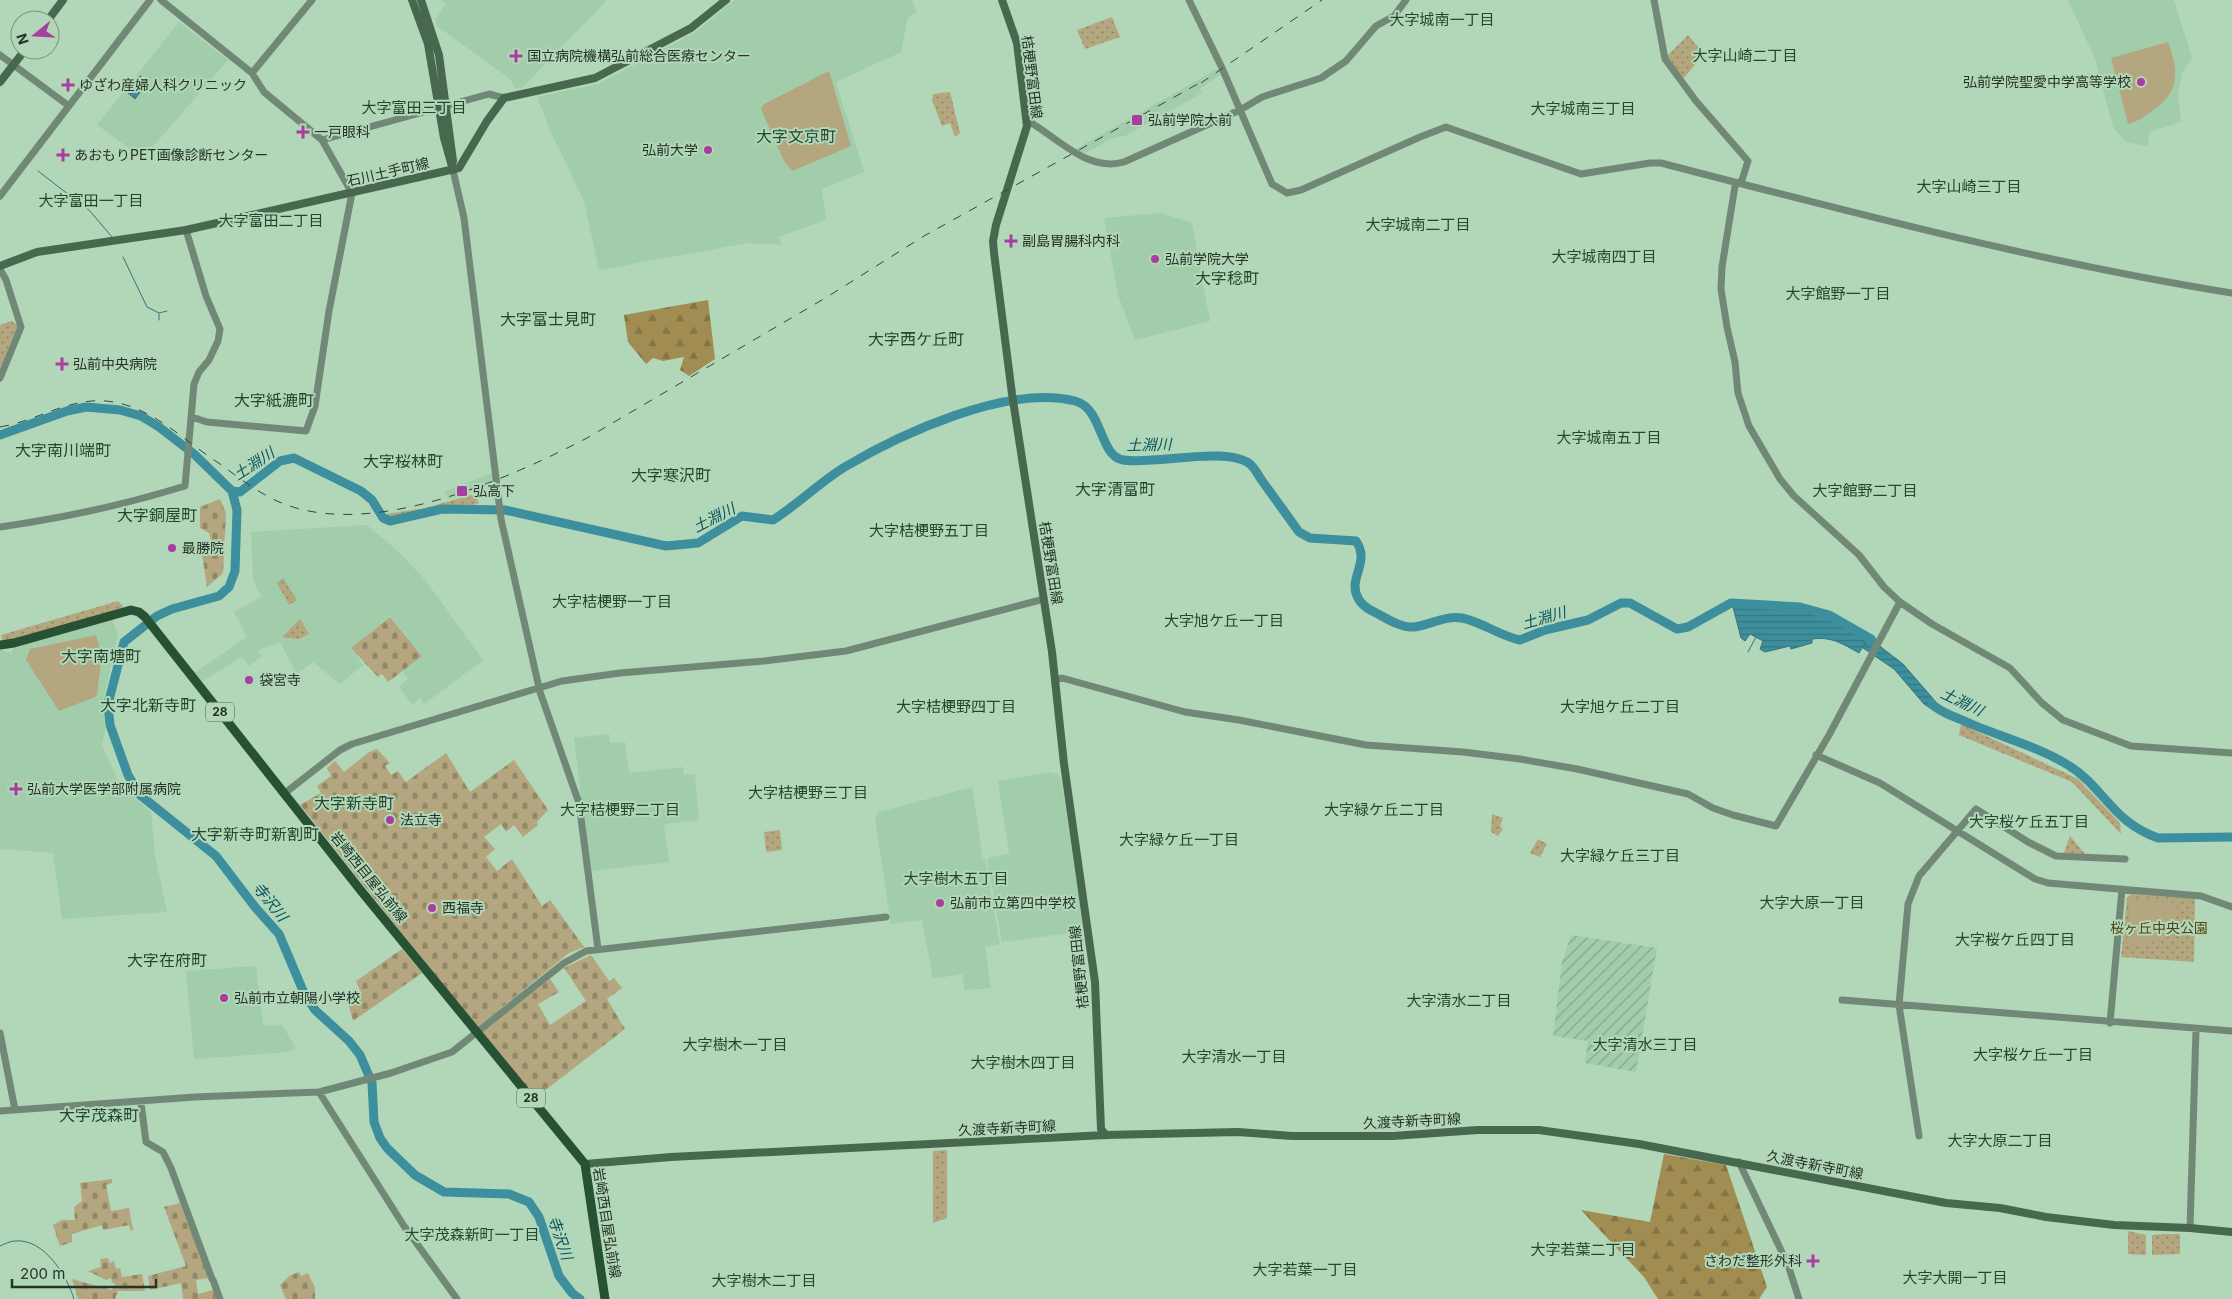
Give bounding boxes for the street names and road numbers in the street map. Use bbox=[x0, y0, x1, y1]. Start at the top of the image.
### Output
street label: 桔梗野富田線 bbox=[1019, 34, 1046, 120]
street label: 石川土手町線 bbox=[345, 154, 431, 189]
street label: 桔梗野富田線 bbox=[1037, 520, 1066, 606]
road number: 28 bbox=[206, 702, 234, 722]
street label: 岩崎西目屋弘前線 bbox=[328, 828, 411, 926]
street label: 桔梗野富田線 bbox=[1066, 924, 1091, 1010]
road number: 28 bbox=[517, 1088, 545, 1108]
street label: 久渡寺新寺町線 bbox=[1363, 1109, 1461, 1132]
street label: 久渡寺新寺町線 bbox=[958, 1116, 1056, 1139]
street label: 久渡寺新寺町線 bbox=[1765, 1147, 1865, 1182]
street label: 岩崎西目屋弘前線 bbox=[590, 1166, 625, 1280]

